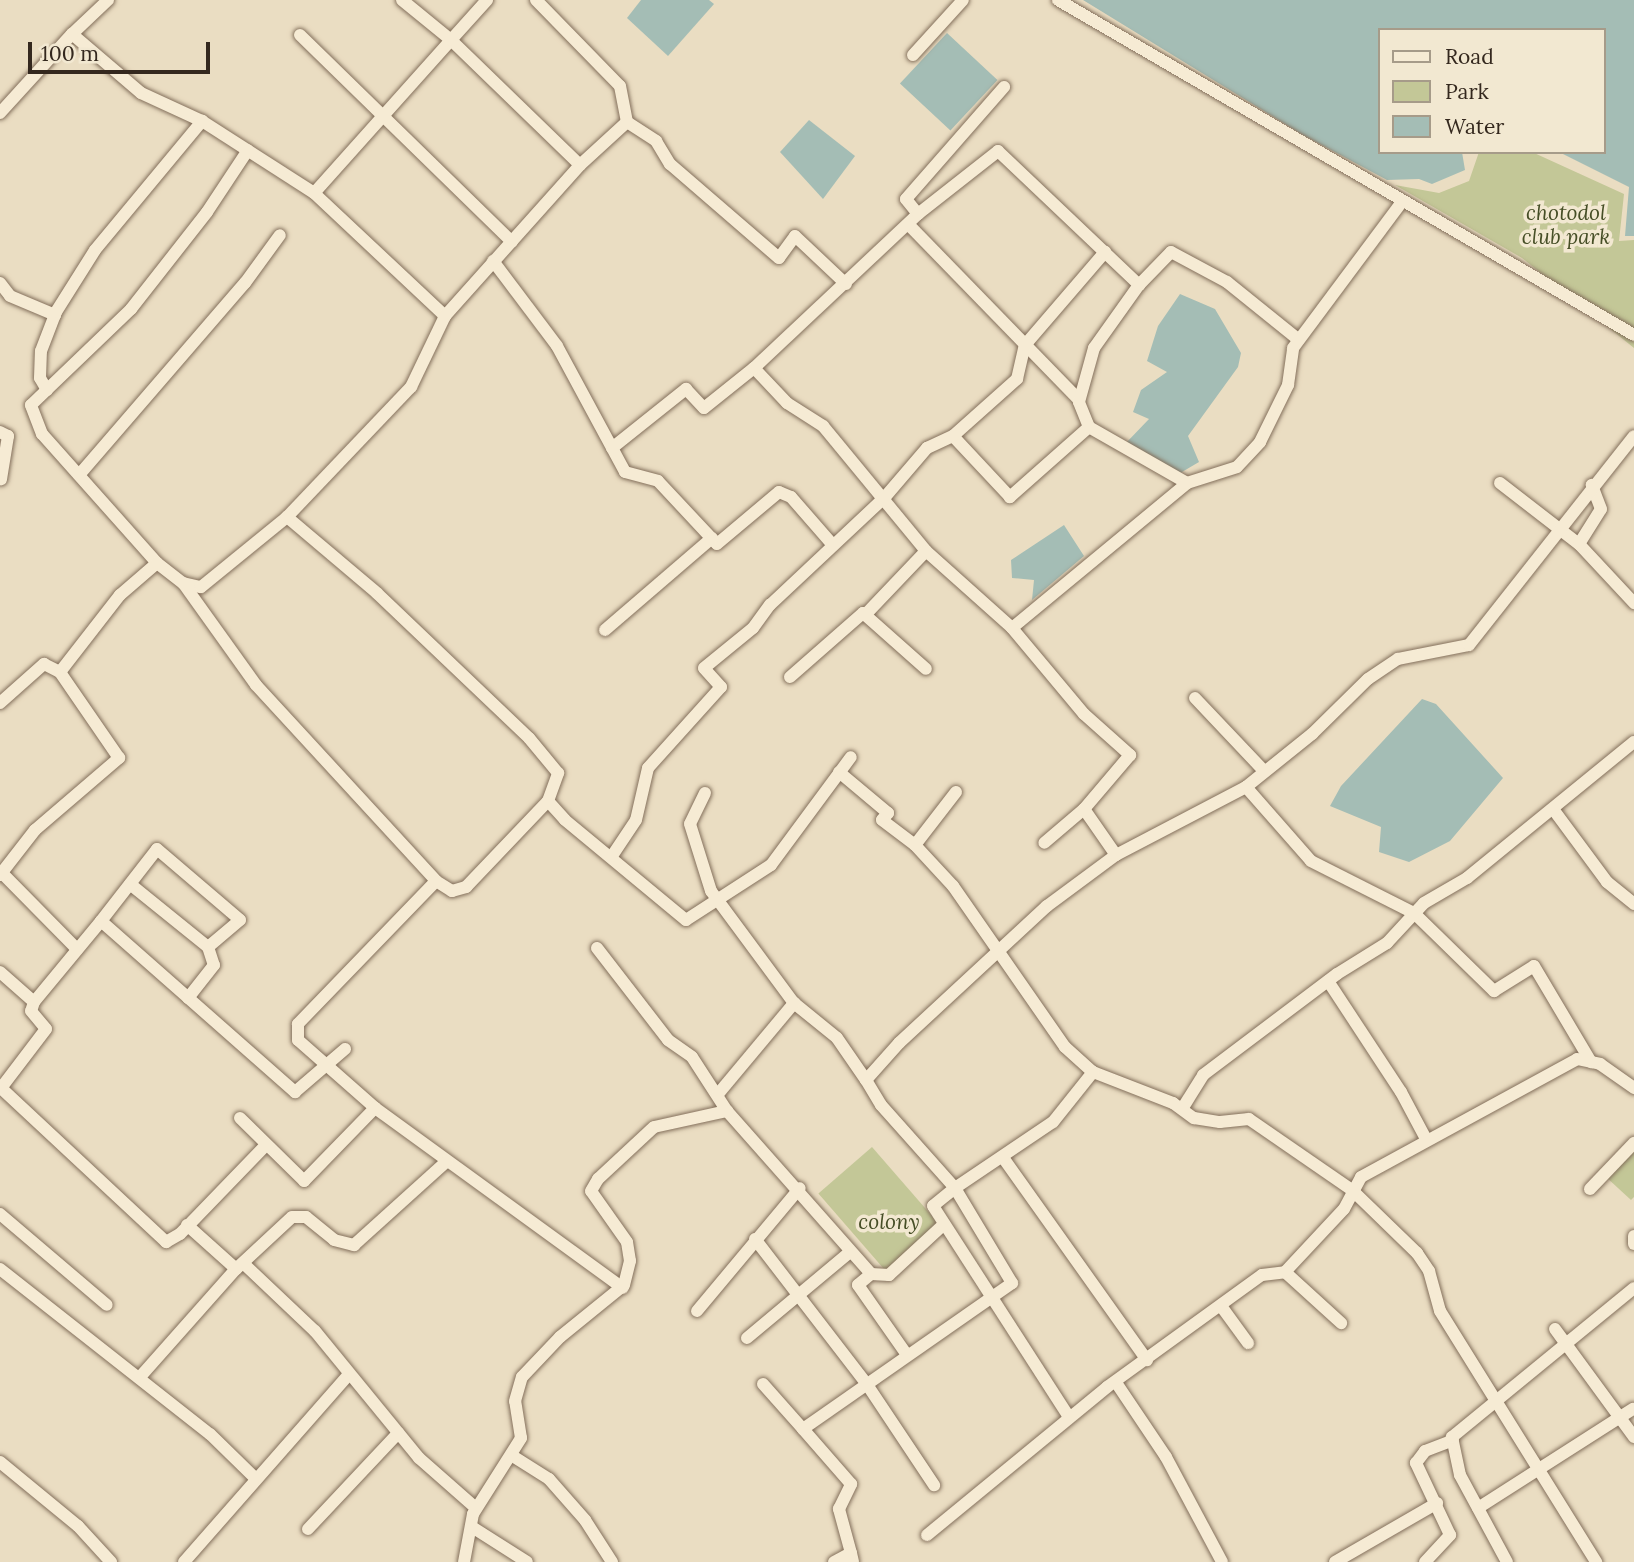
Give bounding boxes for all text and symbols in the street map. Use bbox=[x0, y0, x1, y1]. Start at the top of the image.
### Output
scale bar bbox=[32, 28, 214, 72]
legend bbox=[1378, 28, 1606, 154]
text: 100 m bbox=[41, 40, 99, 67]
text: Road bbox=[1445, 43, 1494, 70]
text: Park bbox=[1445, 78, 1489, 105]
text: Water bbox=[1445, 113, 1504, 140]
park label: chotodol club park bbox=[1522, 200, 1610, 250]
park label: colony bbox=[858, 1209, 920, 1235]

